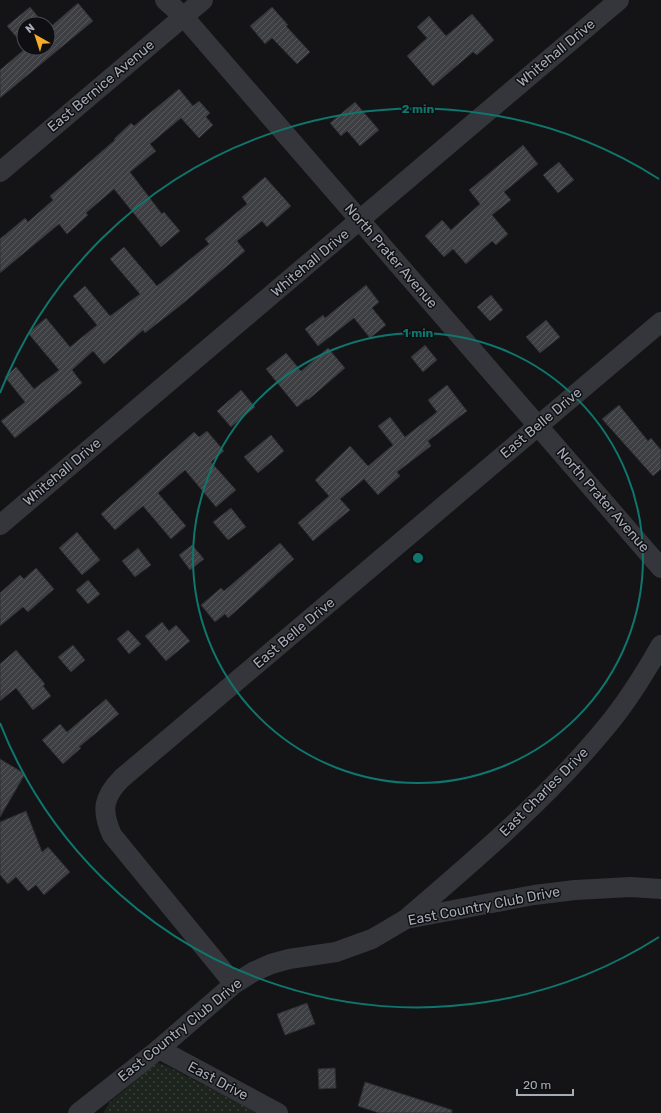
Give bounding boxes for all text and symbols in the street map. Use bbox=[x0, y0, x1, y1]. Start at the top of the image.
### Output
street label: Whitehall Drive bbox=[514, 15, 599, 91]
north arrow bbox=[16, 16, 56, 56]
text: N bbox=[23, 21, 37, 36]
street label: East Bernice Avenue bbox=[44, 36, 158, 136]
text: 2 min bbox=[402, 102, 435, 116]
street label: North Prater Avenue bbox=[341, 200, 441, 312]
street label: Whitehall Drive bbox=[268, 225, 353, 301]
text: 1 min bbox=[403, 326, 434, 340]
street label: East Belle Drive bbox=[497, 384, 585, 462]
street label: Whitehall Drive bbox=[20, 434, 105, 510]
street label: North Prater Avenue bbox=[553, 444, 653, 556]
centre of rings bbox=[411, 551, 425, 565]
street label: East Belle Drive bbox=[250, 594, 338, 672]
street label: East Charles Drive bbox=[496, 744, 592, 840]
street label: East Country Club Drive bbox=[406, 883, 562, 929]
street label: East Country Club Drive bbox=[115, 975, 246, 1085]
street label: East Drive bbox=[185, 1058, 251, 1104]
scale bar bbox=[517, 1071, 573, 1097]
text: 20 m bbox=[523, 1078, 551, 1092]

